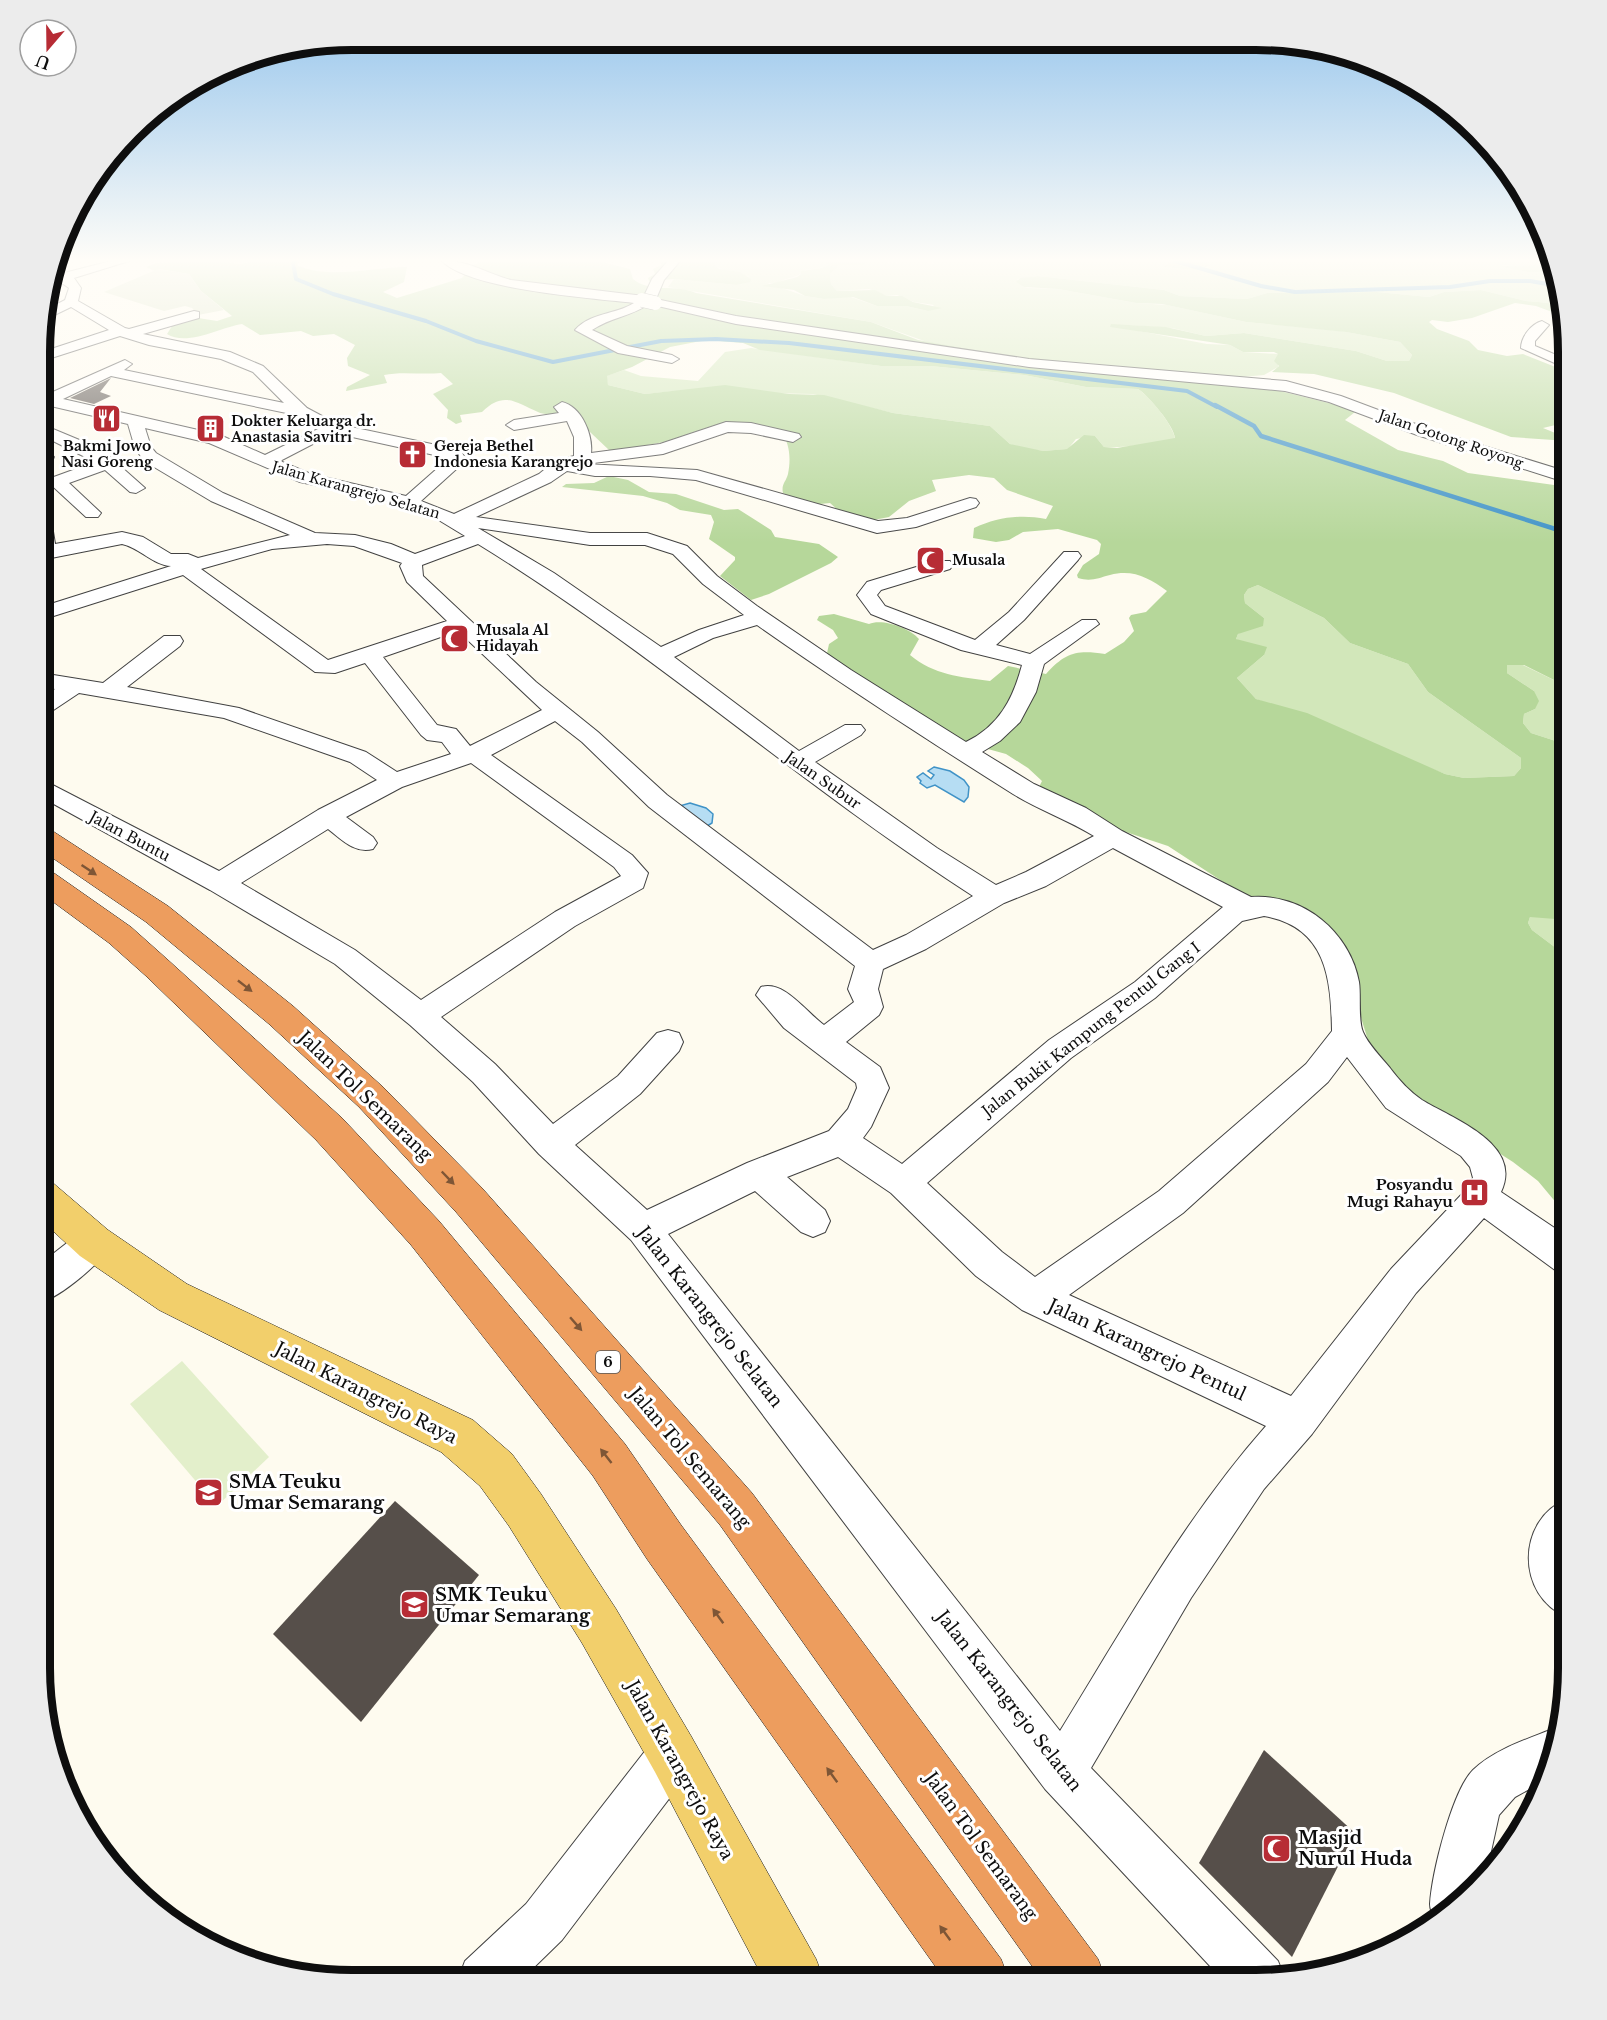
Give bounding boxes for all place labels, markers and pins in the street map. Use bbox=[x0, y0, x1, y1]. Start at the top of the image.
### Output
restaurant icon: Bakmi Jowo Nasi Goreng bbox=[91, 403, 123, 435]
place label: Dokter Keluarga dr. Anastasia Savitri bbox=[230, 412, 376, 446]
building icon: Dokter Keluarga dr. Anastasia Savitri bbox=[194, 413, 226, 445]
place label: Bakmi Jowo Nasi Goreng bbox=[61, 437, 153, 471]
place label: Gereja Bethel Indonesia Karangrejo bbox=[434, 437, 593, 471]
church icon: Gereja Bethel Indonesia Karangrejo bbox=[397, 438, 429, 470]
mosque icon: Musala bbox=[915, 544, 947, 576]
place label: Musala bbox=[952, 551, 1005, 569]
place label: Musala Al Hidayah bbox=[476, 621, 549, 655]
mosque icon: Musala Al Hidayah bbox=[439, 622, 471, 654]
place label: Posyandu Mugi Rahayu bbox=[1347, 1175, 1453, 1211]
hospital icon: Posyandu Mugi Rahayu bbox=[1458, 1177, 1490, 1209]
place label: SMA Teuku Umar Semarang bbox=[229, 1471, 385, 1514]
school or university icon: SMA Teuku Umar Semarang bbox=[192, 1476, 224, 1508]
place label: SMK Teuku Umar Semarang bbox=[435, 1584, 591, 1627]
school or university icon: SMK Teuku Umar Semarang bbox=[398, 1589, 430, 1621]
place label: Masjid Nurul Huda bbox=[1298, 1827, 1413, 1870]
mosque icon: Masjid Nurul Huda bbox=[1261, 1832, 1293, 1864]

